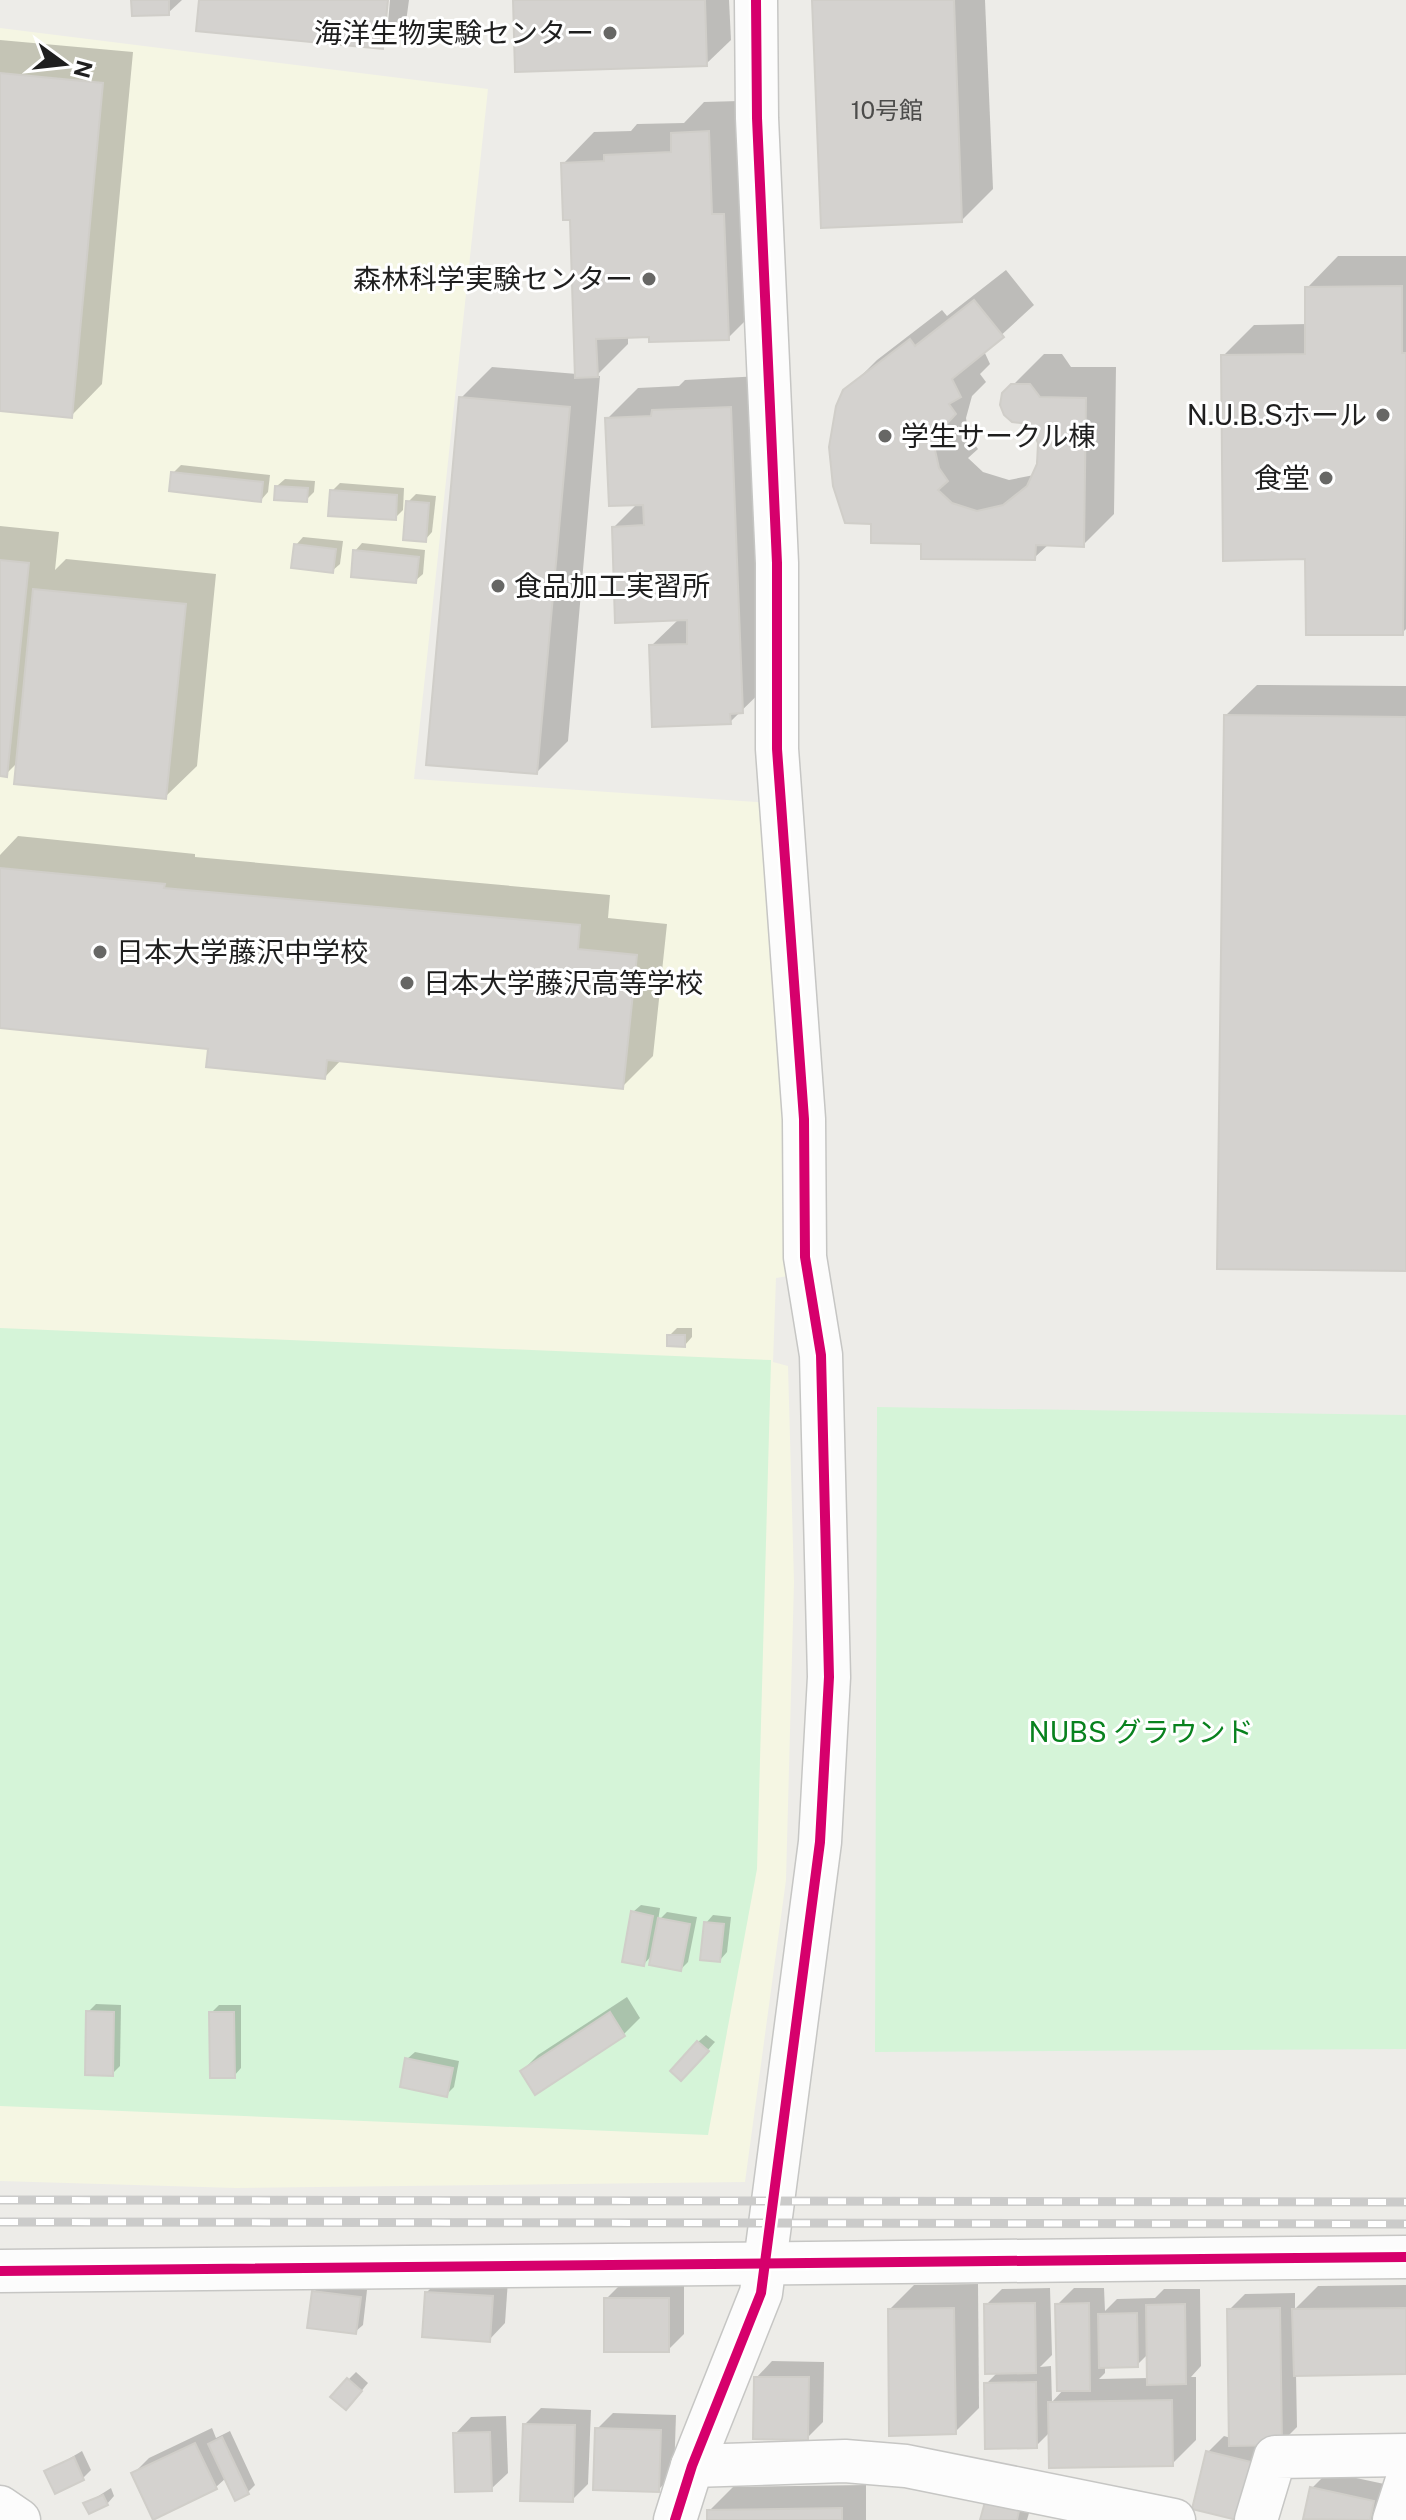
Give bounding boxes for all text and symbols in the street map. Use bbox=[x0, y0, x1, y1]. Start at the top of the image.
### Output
place label: 海洋生物実験センター bbox=[314, 16, 594, 49]
north arrow bbox=[24, 24, 104, 104]
marker: 海洋生物実験センター bbox=[601, 24, 619, 42]
text: N bbox=[69, 57, 98, 81]
house number: 10号館 bbox=[851, 96, 923, 124]
place label: 森林科学実験センター bbox=[353, 262, 633, 295]
marker: 森林科学実験センター bbox=[640, 270, 658, 288]
place label: N.U.B.Sホール bbox=[1187, 398, 1367, 431]
marker: N.U.B.Sホール bbox=[1374, 406, 1392, 424]
place label: 学生サークル棟 bbox=[901, 419, 1096, 452]
marker: 学生サークル棟 bbox=[876, 427, 894, 445]
place label: 食堂 bbox=[1254, 461, 1310, 494]
marker: 食堂 bbox=[1317, 469, 1335, 487]
place label: 食品加工実習所 bbox=[514, 569, 710, 602]
marker: 食品加工実習所 bbox=[489, 577, 507, 595]
place label: 日本大学藤沢中学校 bbox=[116, 935, 368, 968]
marker: 日本大学藤沢中学校 bbox=[91, 943, 109, 961]
place label: 日本大学藤沢高等学校 bbox=[423, 966, 703, 999]
marker: 日本大学藤沢高等学校 bbox=[398, 974, 416, 992]
park label: NUBS グラウンド bbox=[1028, 1715, 1254, 1748]

